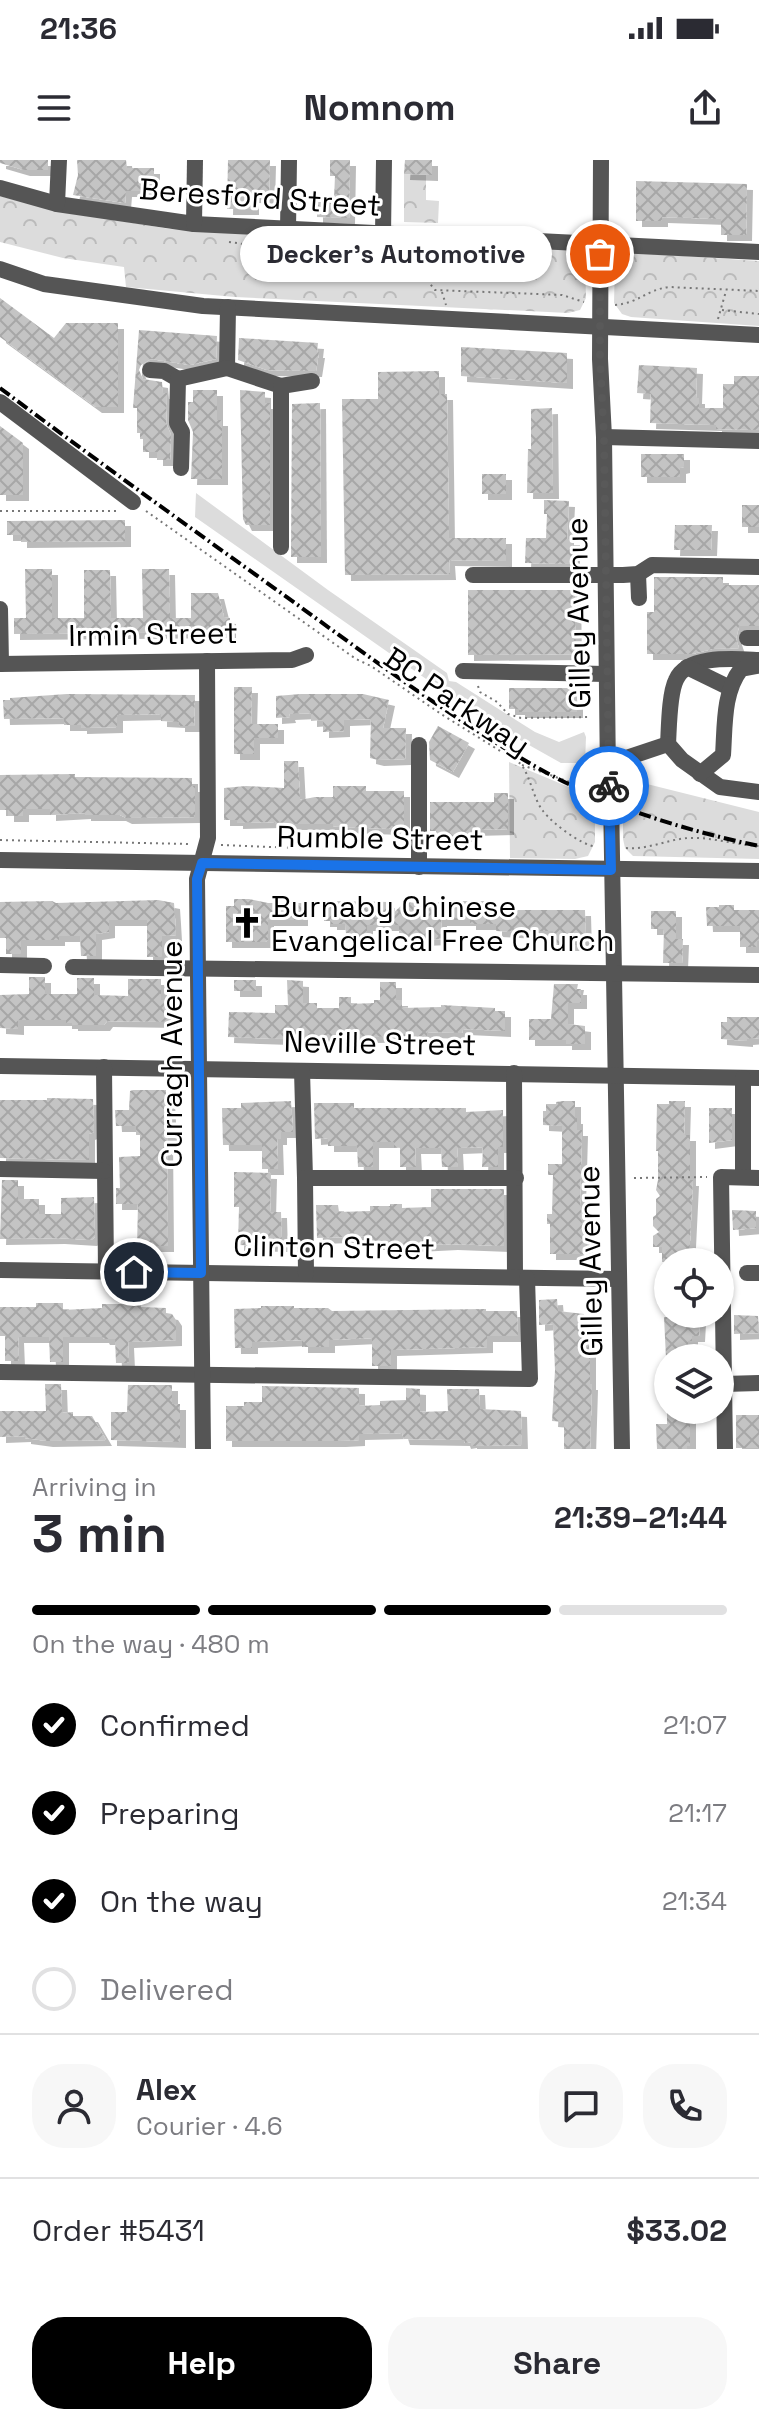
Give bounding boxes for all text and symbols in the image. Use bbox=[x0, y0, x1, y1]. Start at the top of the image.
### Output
text: 21:36 bbox=[40, 9, 117, 48]
text: Nomnom bbox=[304, 85, 455, 131]
icon: menu bbox=[32, 86, 76, 130]
icon: share bbox=[683, 86, 727, 130]
street label: Beresford Street bbox=[138, 169, 382, 225]
pin bbox=[566, 220, 634, 288]
callout: Decker's Automotive bbox=[240, 226, 552, 282]
icon: bag bbox=[578, 232, 622, 276]
text: Decker's Automotive bbox=[266, 237, 526, 271]
street label: Gilley Avenue bbox=[557, 517, 599, 709]
street label: Irmin Street bbox=[68, 613, 238, 655]
street label: BC Parkway bbox=[376, 638, 538, 764]
courier bbox=[569, 746, 649, 826]
icon: bike bbox=[587, 764, 631, 808]
street label: Rumble Street bbox=[276, 817, 484, 859]
place label: Burnaby Chinese Evangelical Free Church bbox=[271, 887, 614, 960]
church icon: Burnaby Chinese Evangelical Free Church bbox=[230, 906, 264, 940]
street label: Curragh Avenue bbox=[152, 940, 191, 1168]
street label: Neville Street bbox=[283, 1022, 477, 1064]
street label: Gilley Avenue bbox=[569, 1165, 611, 1357]
street label: Clinton Street bbox=[233, 1226, 435, 1268]
pin bbox=[100, 1238, 168, 1306]
map controls bbox=[654, 1248, 734, 1424]
button: locate bbox=[654, 1248, 734, 1328]
icon: home bbox=[112, 1250, 156, 1294]
button: layers bbox=[654, 1344, 734, 1424]
text: Arriving in bbox=[32, 1470, 156, 1504]
text: 21:39–21:44 bbox=[554, 1498, 727, 1537]
text: 3 min bbox=[32, 1501, 167, 1567]
text: On the way · 480 m bbox=[32, 1627, 270, 1661]
icon: check bbox=[32, 1703, 76, 1747]
text: Confirmed bbox=[100, 1706, 250, 1745]
text: 21:07 bbox=[663, 1708, 727, 1742]
icon: check bbox=[32, 1791, 76, 1835]
text: Preparing bbox=[100, 1794, 239, 1833]
text: 21:17 bbox=[668, 1796, 727, 1830]
icon: check bbox=[32, 1879, 76, 1923]
text: On the way bbox=[100, 1882, 263, 1921]
text: 21:34 bbox=[662, 1884, 727, 1918]
text: Delivered bbox=[100, 1970, 234, 2009]
button: person bbox=[32, 2064, 116, 2148]
button: chat bbox=[539, 2064, 623, 2148]
button: phone bbox=[643, 2064, 727, 2148]
text: Alex bbox=[136, 2070, 197, 2109]
text: Courier · 4.6 bbox=[136, 2109, 283, 2143]
text: Order #5431 bbox=[32, 2211, 205, 2250]
text: $33.02 bbox=[627, 2211, 727, 2250]
button: Help bbox=[32, 2317, 372, 2409]
button: Share bbox=[388, 2317, 727, 2409]

